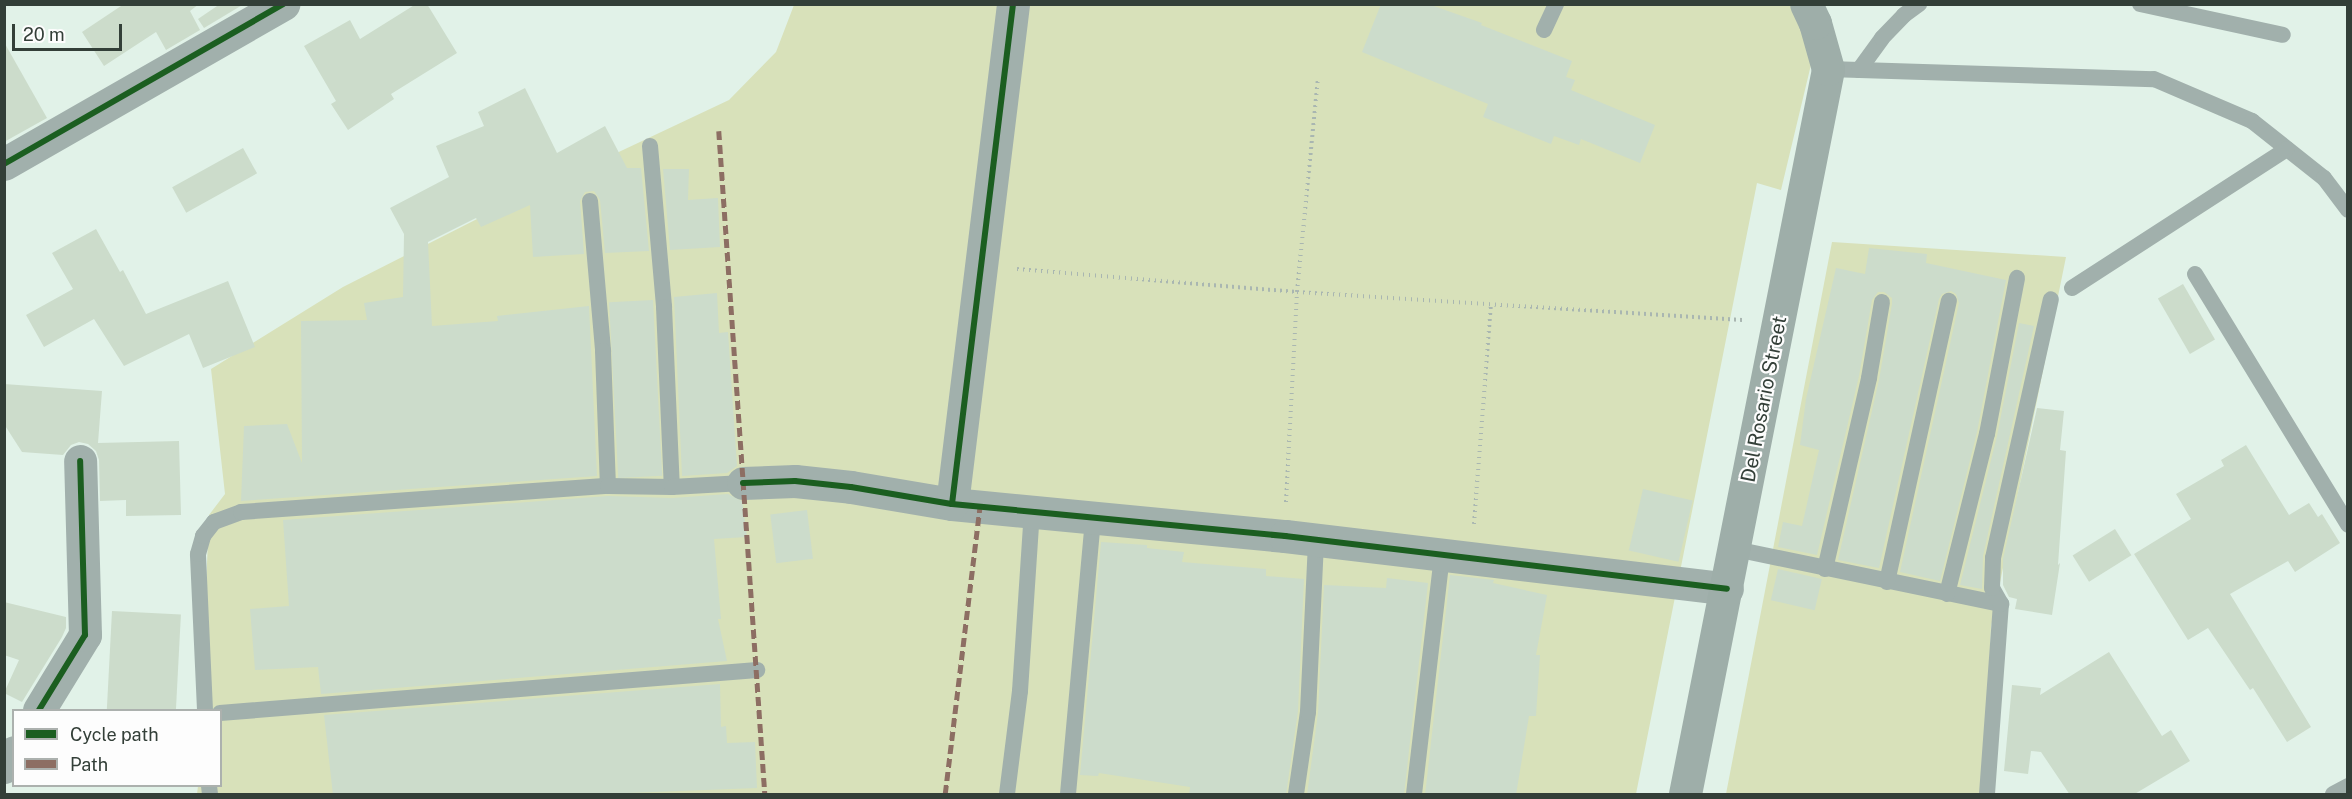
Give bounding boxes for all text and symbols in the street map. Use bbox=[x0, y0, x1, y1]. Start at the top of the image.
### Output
scale bar bbox=[15, 12, 124, 50]
text: 20 m bbox=[23, 24, 65, 45]
street label: Del Rosario Street bbox=[1736, 314, 1792, 484]
legend bbox=[12, 709, 222, 787]
text: Cycle path bbox=[70, 724, 159, 745]
text: Path bbox=[70, 754, 108, 775]

